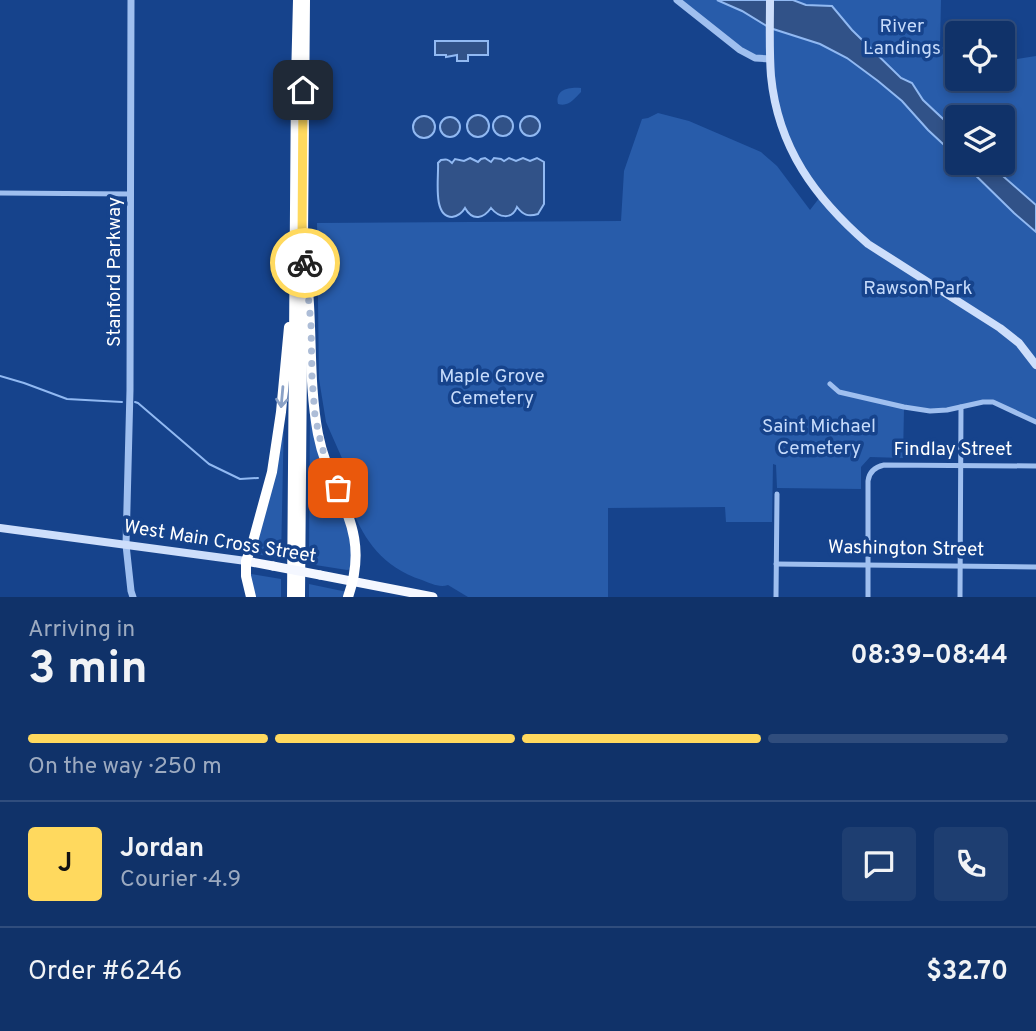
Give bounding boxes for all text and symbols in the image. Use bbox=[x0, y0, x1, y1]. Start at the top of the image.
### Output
park label: River Landings bbox=[863, 15, 941, 61]
map controls bbox=[945, 21, 1015, 175]
button: locate bbox=[945, 21, 1015, 91]
pin bbox=[273, 60, 333, 120]
icon: home bbox=[284, 71, 322, 109]
button: layers bbox=[945, 105, 1015, 175]
street label: Stanford Parkway bbox=[103, 197, 127, 347]
courier bbox=[270, 228, 340, 298]
icon: bike bbox=[286, 244, 324, 282]
park label: Rawson Park bbox=[863, 277, 973, 301]
park label: Maple Grove Cemetery bbox=[439, 365, 545, 411]
one-way arrow bbox=[275, 385, 288, 408]
park label: Saint Michael Cemetery bbox=[762, 415, 876, 461]
street label: Findlay Street bbox=[894, 438, 1012, 462]
pin bbox=[308, 458, 368, 518]
icon: bag bbox=[319, 469, 357, 507]
street label: West Main Cross Street bbox=[122, 515, 318, 569]
street label: Washington Street bbox=[828, 536, 984, 562]
text: Arriving in bbox=[28, 616, 135, 645]
text: 08:39–08:44 bbox=[850, 640, 1008, 673]
text: 3 min bbox=[28, 641, 148, 700]
text: On the way · 250 m bbox=[28, 753, 222, 782]
button: chat bbox=[842, 827, 916, 901]
button: phone bbox=[934, 827, 1008, 901]
text: Jordan bbox=[120, 833, 204, 866]
text: J bbox=[58, 848, 72, 881]
text: Courier · 4.9 bbox=[120, 866, 241, 895]
text: Order #6246 bbox=[28, 956, 182, 989]
text: $32.70 bbox=[926, 956, 1008, 989]

